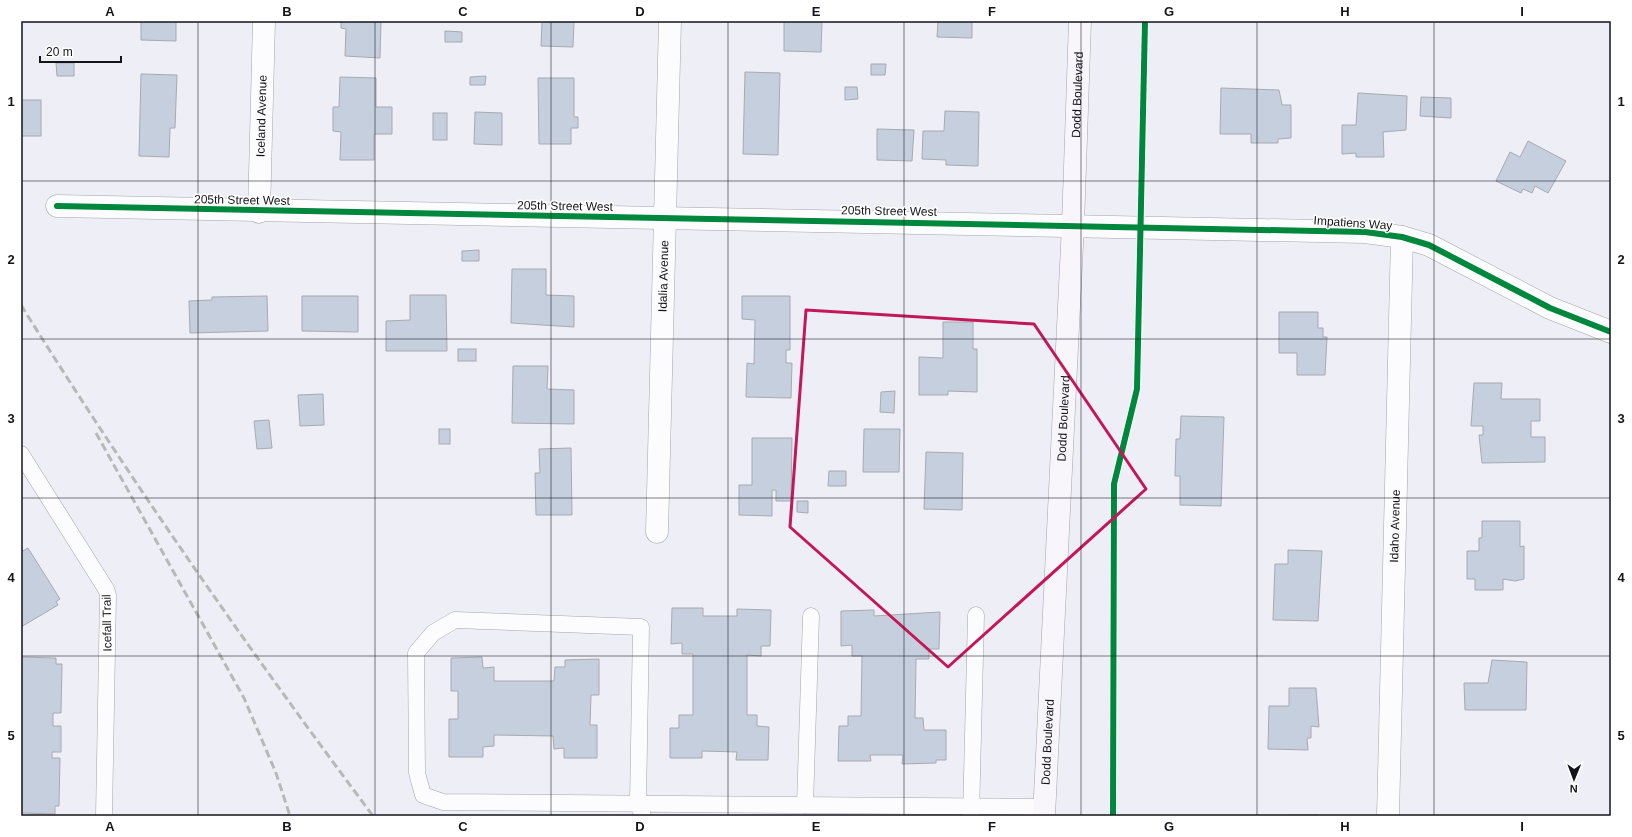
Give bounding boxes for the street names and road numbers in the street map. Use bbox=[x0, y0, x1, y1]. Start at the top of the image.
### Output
street label: Dodd Boulevard bbox=[1069, 51, 1086, 138]
street label: Iceland Avenue bbox=[253, 75, 270, 157]
street label: 205th Street West bbox=[194, 192, 291, 208]
street label: 205th Street West bbox=[517, 198, 614, 214]
street label: 205th Street West bbox=[841, 203, 938, 219]
street label: Impatiens Way bbox=[1313, 213, 1393, 233]
street label: Idalia Avenue bbox=[656, 240, 671, 312]
street label: Dodd Boulevard bbox=[1054, 375, 1073, 462]
street label: Idaho Avenue bbox=[1387, 489, 1403, 563]
street label: Icefall Trail bbox=[100, 594, 114, 652]
street label: Dodd Boulevard bbox=[1039, 699, 1057, 785]

